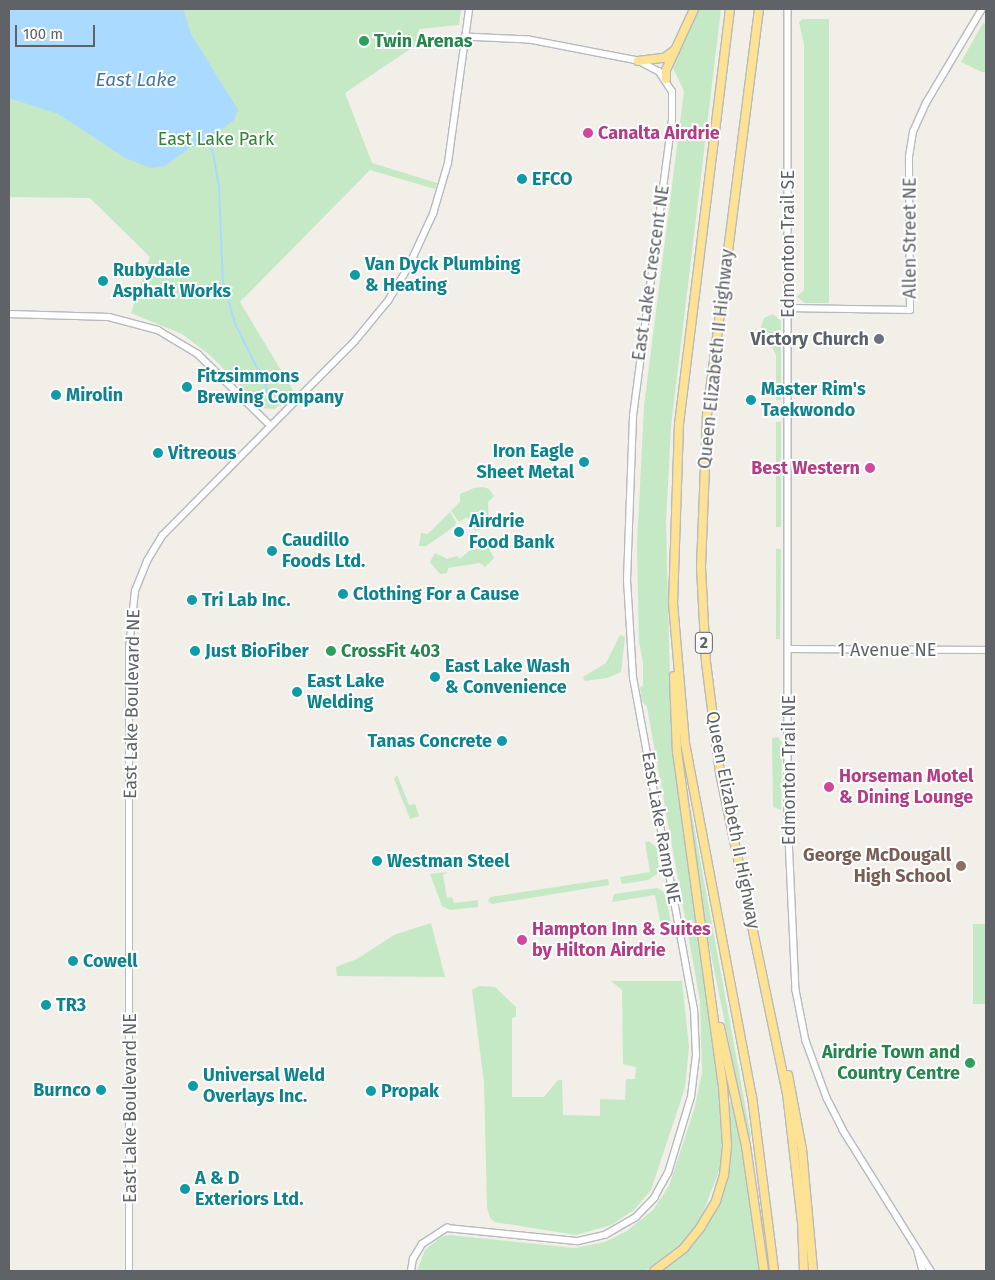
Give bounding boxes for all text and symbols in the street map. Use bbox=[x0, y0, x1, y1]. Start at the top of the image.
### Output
scale bar bbox=[18, 15, 98, 47]
text: 100 m bbox=[23, 25, 63, 43]
place label: Twin Arenas bbox=[374, 30, 472, 52]
marker: Twin Arenas bbox=[358, 35, 370, 47]
water label: East Lake bbox=[96, 69, 176, 91]
place label: Canalta Airdrie bbox=[598, 122, 720, 144]
marker: Canalta Airdrie bbox=[582, 127, 594, 139]
park label: East Lake Park bbox=[158, 128, 274, 150]
place label: EFCO bbox=[532, 168, 572, 190]
street label: Edmonton Trail SE bbox=[777, 170, 799, 318]
marker: EFCO bbox=[516, 173, 528, 185]
street label: Allen Street NE bbox=[899, 177, 921, 299]
street label: East Lake Crescent NE bbox=[628, 184, 674, 362]
street label: Queen Elizabeth II Highway bbox=[694, 248, 738, 470]
place label: Van Dyck Plumbing & Heating bbox=[365, 254, 520, 296]
place label: Rubydale Asphalt Works bbox=[113, 260, 231, 302]
marker: Van Dyck Plumbing & Heating bbox=[349, 269, 361, 281]
marker: Rubydale Asphalt Works bbox=[97, 275, 109, 287]
place label: Victory Church bbox=[751, 328, 869, 350]
marker: Victory Church bbox=[873, 333, 885, 345]
place label: Fitzsimmons Brewing Company bbox=[197, 366, 344, 408]
place label: Master Rim's Taekwondo bbox=[761, 379, 866, 422]
marker: Fitzsimmons Brewing Company bbox=[181, 381, 193, 393]
place label: Mirolin bbox=[66, 384, 123, 406]
marker: Mirolin bbox=[50, 389, 62, 401]
marker: Master Rim's Taekwondo bbox=[745, 394, 757, 406]
place label: Iron Eagle Sheet Metal bbox=[476, 441, 574, 484]
place label: Vitreous bbox=[168, 442, 236, 464]
marker: Vitreous bbox=[152, 447, 164, 459]
marker: Iron Eagle Sheet Metal bbox=[578, 456, 590, 468]
place label: Best Western bbox=[751, 457, 860, 479]
marker: Best Western bbox=[864, 462, 876, 474]
place label: Airdrie Food Bank bbox=[469, 511, 555, 554]
marker: Airdrie Food Bank bbox=[453, 526, 465, 538]
place label: Caudillo Foods Ltd. bbox=[282, 530, 365, 572]
marker: Caudillo Foods Ltd. bbox=[266, 545, 278, 557]
place label: Clothing For a Cause bbox=[353, 583, 519, 605]
marker: Clothing For a Cause bbox=[337, 588, 349, 600]
place label: Tri Lab Inc. bbox=[202, 589, 290, 611]
marker: Tri Lab Inc. bbox=[186, 594, 198, 606]
street label: East Lake Boulevard NE bbox=[120, 609, 144, 799]
road number: 2 bbox=[694, 630, 714, 656]
street label: 1 Avenue NE bbox=[838, 639, 936, 661]
place label: Just BioFiber bbox=[205, 640, 309, 662]
place label: CrossFit 403 bbox=[341, 640, 440, 662]
marker: Just BioFiber bbox=[189, 645, 201, 657]
marker: CrossFit 403 bbox=[325, 645, 337, 657]
place label: East Lake Wash & Convenience bbox=[445, 656, 570, 699]
place label: East Lake Welding bbox=[307, 671, 384, 714]
marker: East Lake Wash & Convenience bbox=[429, 671, 441, 683]
marker: East Lake Welding bbox=[291, 686, 303, 698]
street label: Edmonton Trail NE bbox=[778, 695, 800, 845]
street label: Queen Elizabeth II Highway bbox=[701, 709, 765, 931]
place label: Tanas Concrete bbox=[368, 730, 492, 752]
marker: Tanas Concrete bbox=[496, 735, 508, 747]
street label: East Lake Ramp NE bbox=[637, 750, 685, 906]
place label: Horseman Motel & Dining Lounge bbox=[839, 766, 973, 809]
marker: Horseman Motel & Dining Lounge bbox=[823, 781, 835, 793]
place label: George McDougall High School bbox=[803, 845, 951, 888]
place label: Westman Steel bbox=[387, 850, 510, 872]
marker: Westman Steel bbox=[371, 855, 383, 867]
marker: George McDougall High School bbox=[955, 860, 967, 872]
place label: Hampton Inn & Suites by Hilton Airdrie bbox=[532, 919, 711, 962]
marker: Hampton Inn & Suites by Hilton Airdrie bbox=[516, 934, 528, 946]
place label: Cowell bbox=[83, 950, 138, 972]
marker: Cowell bbox=[67, 955, 79, 967]
place label: TR3 bbox=[56, 994, 86, 1016]
marker: TR3 bbox=[40, 999, 52, 1011]
street label: East Lake Boulevard NE bbox=[119, 1013, 141, 1203]
place label: Airdrie Town and Country Centre bbox=[822, 1042, 960, 1084]
marker: Airdrie Town and Country Centre bbox=[964, 1057, 976, 1069]
place label: Universal Weld Overlays Inc. bbox=[203, 1065, 325, 1108]
place label: Burnco bbox=[33, 1079, 91, 1101]
marker: Universal Weld Overlays Inc. bbox=[187, 1080, 199, 1092]
place label: Propak bbox=[381, 1080, 439, 1102]
marker: Burnco bbox=[95, 1084, 107, 1096]
marker: Propak bbox=[365, 1085, 377, 1097]
place label: A & D Exteriors Ltd. bbox=[195, 1168, 303, 1210]
marker: A & D Exteriors Ltd. bbox=[179, 1183, 191, 1195]

